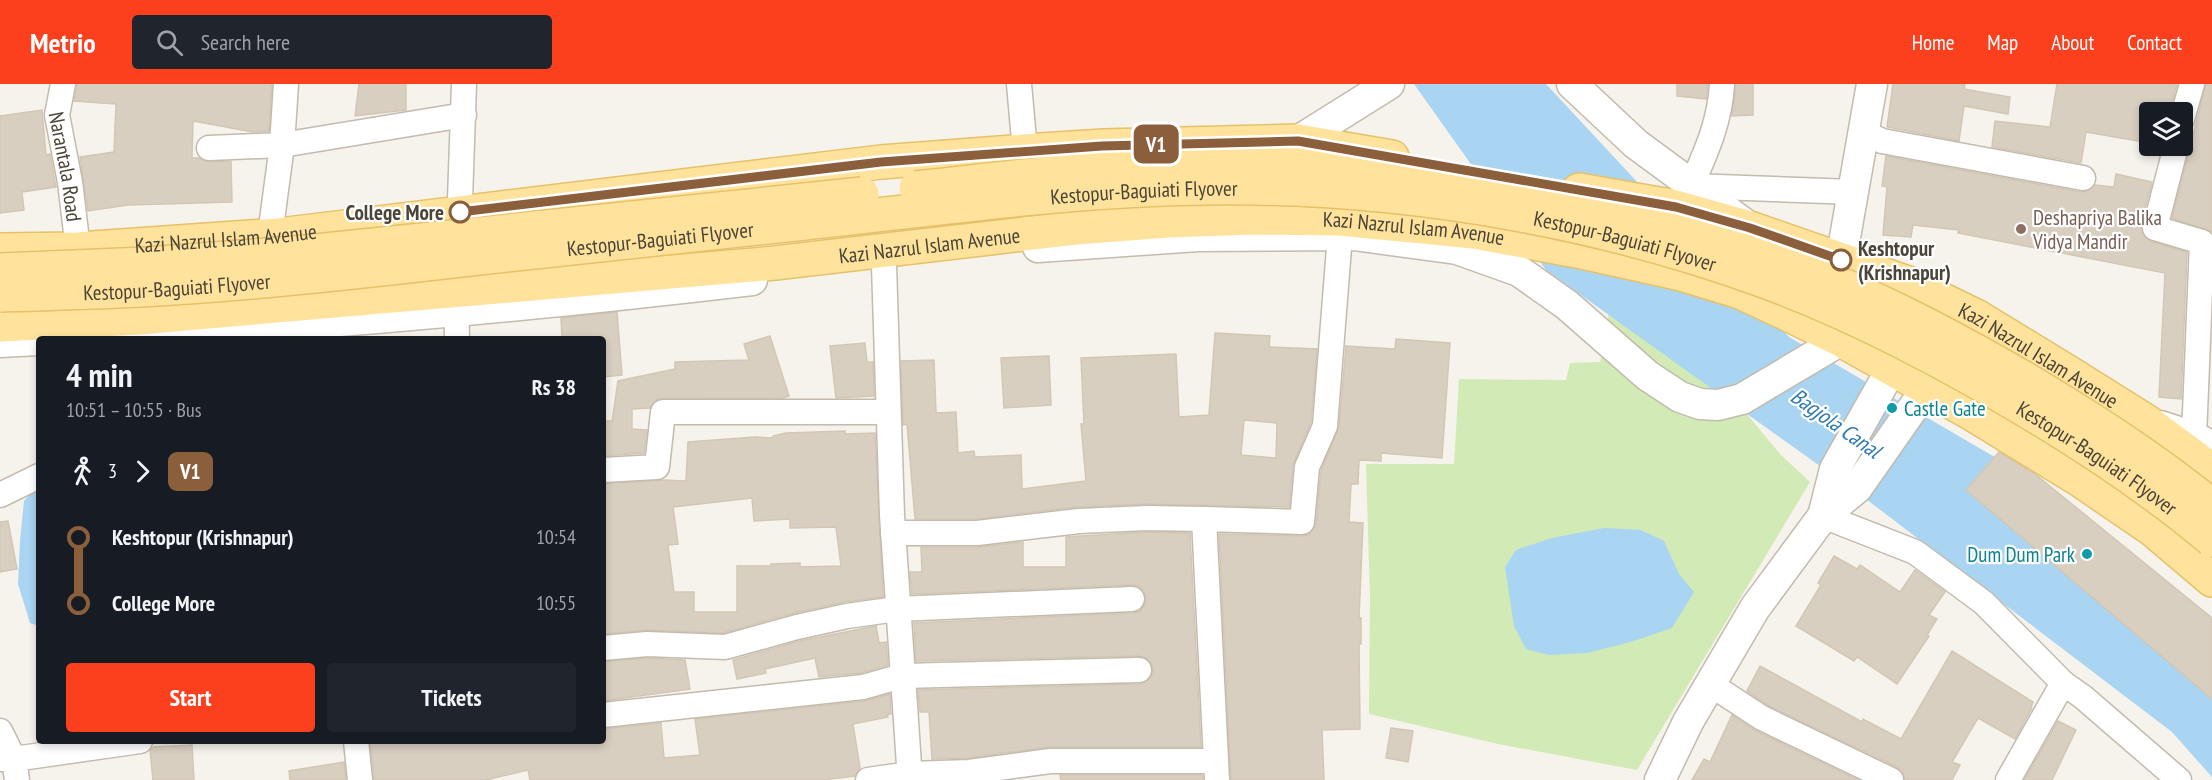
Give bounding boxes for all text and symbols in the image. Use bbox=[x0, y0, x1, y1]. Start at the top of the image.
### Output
search box bbox=[132, 15, 552, 69]
text: Metrio bbox=[30, 24, 96, 61]
icon: search bbox=[153, 26, 186, 59]
text: Search here bbox=[201, 28, 290, 56]
text: Home bbox=[1912, 29, 1954, 56]
text: Map bbox=[1987, 29, 2018, 56]
text: About bbox=[2051, 29, 2094, 56]
text: Contact bbox=[2127, 29, 2182, 56]
map controls bbox=[2139, 102, 2193, 156]
button: layers bbox=[2139, 102, 2193, 156]
street label: Narantala Road bbox=[43, 109, 88, 223]
line badge: V1 bbox=[1129, 124, 1183, 164]
text: V1 bbox=[1146, 131, 1166, 158]
street label: Kestopur-Baguiati Flyover bbox=[1049, 174, 1238, 210]
place label: College More bbox=[345, 199, 444, 226]
marker: College More bbox=[449, 201, 471, 223]
street label: Kestopur-Baguiati Flyover bbox=[1532, 204, 1720, 277]
place label: Deshapriya Balika Vidya Mandir bbox=[2032, 204, 2162, 255]
street label: Kazi Nazrul Islam Avenue bbox=[1323, 205, 1507, 251]
street label: Kestopur-Baguiati Flyover bbox=[566, 215, 755, 262]
street label: Kazi Nazrul Islam Avenue bbox=[134, 217, 318, 259]
street label: Kazi Nazrul Islam Avenue bbox=[837, 221, 1022, 269]
marker: Deshapriya Balika Vidya Mandir bbox=[2014, 222, 2028, 236]
place label: Keshtopur (Krishnapur) bbox=[1858, 235, 1951, 286]
marker: Keshtopur (Krishnapur) bbox=[1830, 249, 1852, 271]
street label: Kestopur-Baguiati Flyover bbox=[83, 267, 272, 306]
street label: Kazi Nazrul Islam Avenue bbox=[1954, 296, 2124, 414]
text: 4 min bbox=[66, 353, 133, 396]
text: Rs 38 bbox=[532, 373, 576, 401]
water label: Bagjola Canal bbox=[1786, 382, 1888, 465]
place label: Castle Gate bbox=[1904, 395, 1986, 422]
street label: Kestopur-Baguiati Flyover bbox=[2012, 395, 2183, 521]
text: 10:51 – 10:55 · Bus bbox=[66, 397, 201, 423]
marker: Castle Gate bbox=[1885, 401, 1899, 415]
icon: walk bbox=[66, 455, 99, 488]
icon: forward bbox=[126, 455, 159, 488]
text: 3 bbox=[108, 458, 117, 484]
text: V1 bbox=[180, 458, 201, 485]
text: Keshtopur (Krishnapur) bbox=[112, 523, 294, 551]
text: 10:54 bbox=[536, 524, 576, 550]
place label: Dum Dum Park bbox=[1967, 541, 2075, 568]
marker: Dum Dum Park bbox=[2080, 547, 2094, 561]
text: College More bbox=[112, 589, 215, 617]
text: 10:55 bbox=[536, 590, 576, 616]
button: Start bbox=[66, 663, 315, 732]
button: Tickets bbox=[327, 663, 576, 732]

